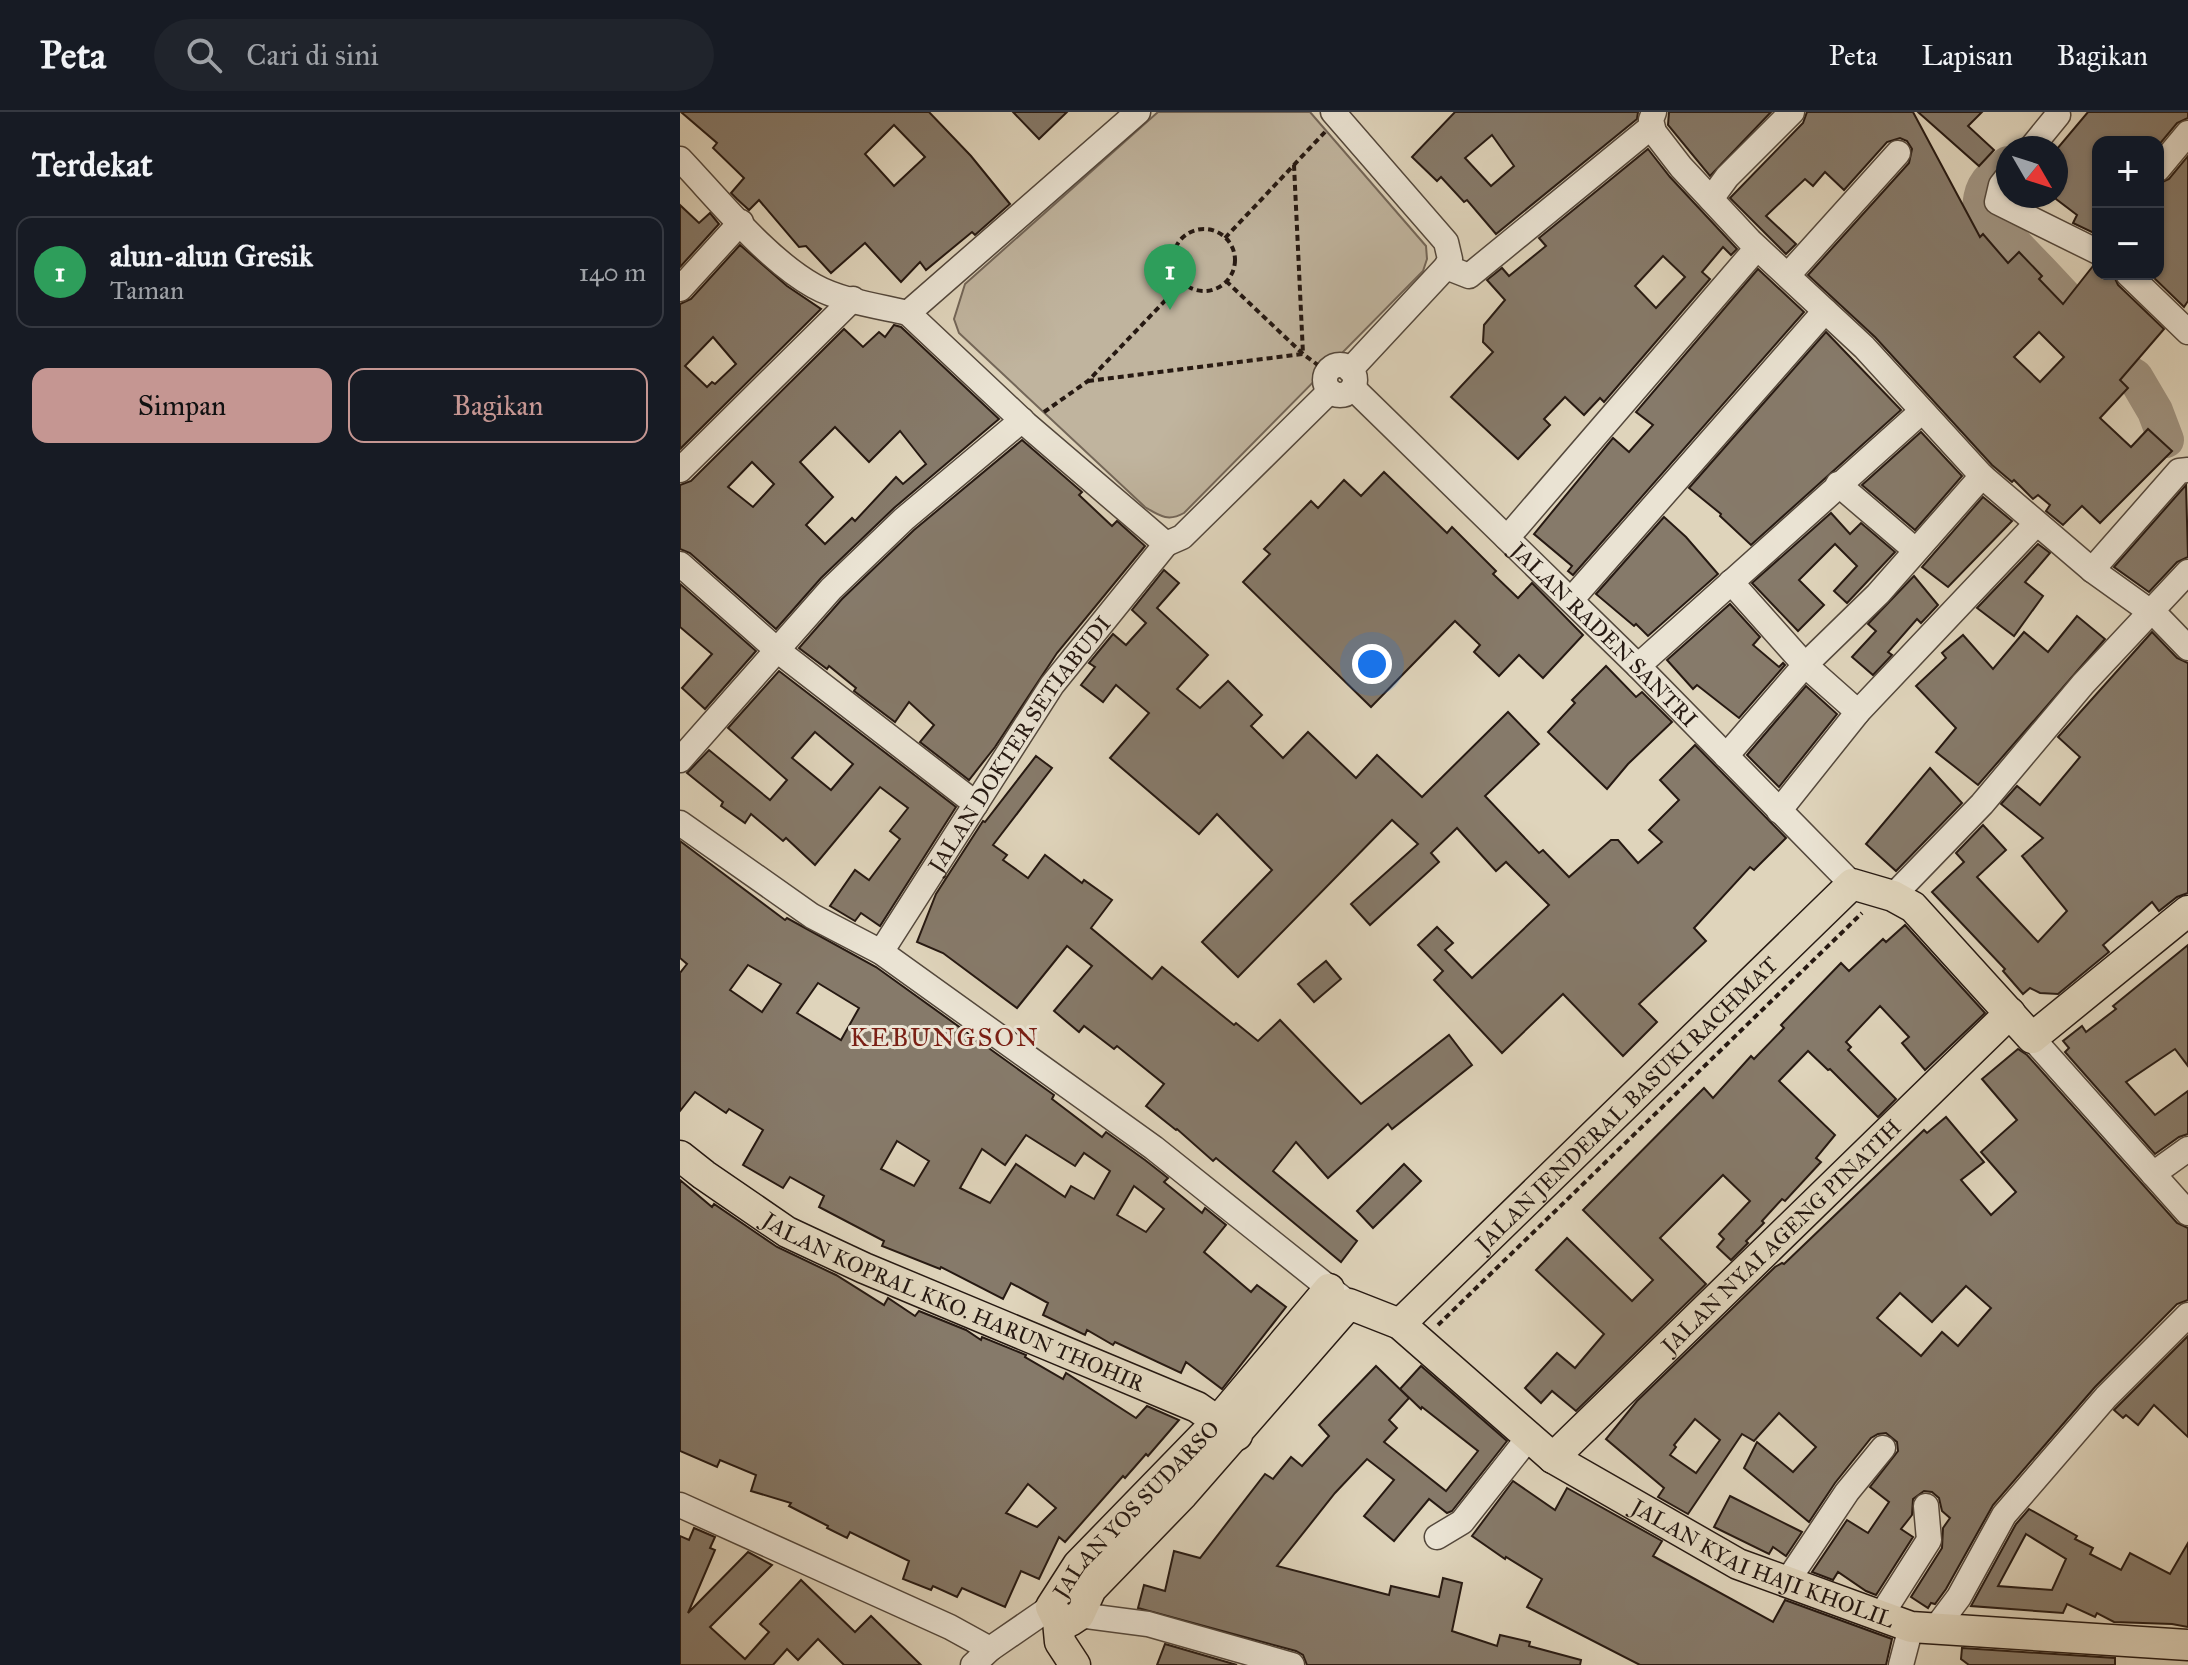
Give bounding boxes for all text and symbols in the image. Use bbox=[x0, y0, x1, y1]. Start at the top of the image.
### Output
search box bbox=[154, 19, 714, 91]
text: Peta bbox=[40, 32, 106, 78]
icon: search bbox=[182, 33, 226, 77]
text: Cari di sini bbox=[246, 37, 379, 73]
text: Peta bbox=[1829, 38, 1878, 73]
text: Lapisan bbox=[1922, 38, 2013, 73]
text: Bagikan bbox=[2057, 38, 2148, 73]
north arrow bbox=[1996, 136, 2068, 208]
map controls bbox=[2092, 136, 2164, 280]
button: + bbox=[2092, 136, 2164, 208]
text: Terdekat bbox=[32, 144, 153, 185]
button: − bbox=[2092, 208, 2164, 280]
text: alun-alun Gresik bbox=[110, 238, 313, 274]
pin: 1 bbox=[1144, 244, 1196, 310]
text: 1 bbox=[55, 256, 65, 288]
text: 140 m bbox=[579, 256, 646, 288]
text: Taman bbox=[110, 274, 184, 306]
button: Simpan bbox=[32, 368, 332, 443]
button: Bagikan bbox=[348, 368, 648, 443]
street label: JALAN RADEN SANTRI bbox=[1504, 535, 1703, 732]
street label: JALAN DOKTER SETIABUDI bbox=[921, 610, 1116, 879]
your location bbox=[1352, 644, 1392, 684]
street label: JALAN JENDERAL BASUKI RACHMAT bbox=[1468, 950, 1783, 1258]
district label: KEBUNGSON bbox=[850, 1021, 1040, 1053]
street label: JALAN NYAI AGENG PINATIH bbox=[1654, 1114, 1906, 1360]
street label: JALAN KOPRAL KKO. HARUN THOHIR bbox=[756, 1205, 1149, 1397]
street label: JALAN YOS SUDARSO bbox=[1046, 1415, 1225, 1605]
street label: JALAN KYAI HAJI KHOLIL bbox=[1625, 1491, 1898, 1633]

